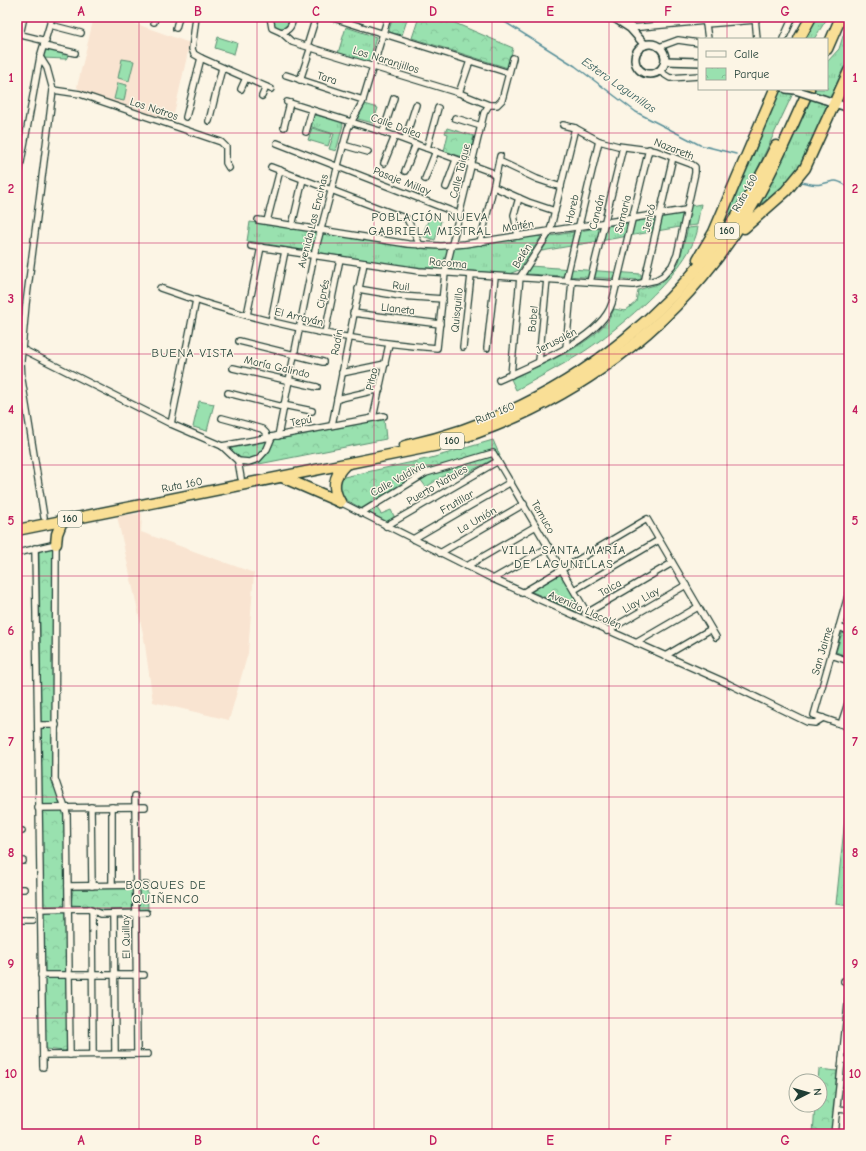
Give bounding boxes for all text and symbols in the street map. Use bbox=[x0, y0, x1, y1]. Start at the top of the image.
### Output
text: A bbox=[77, 4, 85, 19]
text: B bbox=[194, 4, 202, 19]
text: C bbox=[312, 4, 320, 19]
text: D bbox=[429, 4, 437, 19]
text: E bbox=[546, 4, 554, 19]
text: F bbox=[664, 4, 672, 19]
text: G bbox=[780, 4, 790, 19]
legend bbox=[698, 38, 828, 90]
street label: Los Naranjillos bbox=[351, 44, 421, 76]
text: Calle bbox=[734, 47, 759, 61]
water label: Estero Lagunillas bbox=[579, 54, 659, 116]
text: Parque bbox=[734, 67, 769, 81]
street label: Tara bbox=[315, 69, 339, 87]
text: 1 bbox=[8, 70, 14, 85]
text: 1 bbox=[852, 70, 858, 85]
street label: Los Notros bbox=[128, 95, 180, 123]
street label: Calle Dalea bbox=[369, 111, 423, 141]
street label: Nazareth bbox=[652, 135, 696, 163]
street label: Calle Taique bbox=[447, 142, 473, 200]
street label: Pasaje Millay bbox=[371, 164, 433, 198]
street label: Avenida Las Encinas bbox=[295, 172, 331, 269]
street label: Ruta 160 bbox=[729, 172, 761, 214]
text: 2 bbox=[8, 181, 14, 196]
text: 2 bbox=[852, 181, 858, 196]
street label: Horeb bbox=[562, 193, 582, 225]
street label: Canaán bbox=[586, 193, 608, 231]
street label: Samaria bbox=[612, 193, 634, 235]
street label: Jericó bbox=[640, 203, 658, 233]
district label: POBLACIÓN NUEVA GABRIELA MISTRAL bbox=[369, 210, 491, 238]
street label: Maitén bbox=[501, 217, 535, 235]
road number: 160 bbox=[715, 223, 739, 239]
street label: Belén bbox=[510, 241, 534, 271]
street label: Racoma bbox=[429, 255, 467, 271]
street label: Ciprés bbox=[314, 278, 332, 310]
street label: Ruil bbox=[392, 279, 410, 293]
street label: Quisquillo bbox=[448, 287, 466, 333]
text: 3 bbox=[8, 291, 14, 306]
text: 3 bbox=[852, 291, 858, 306]
street label: Llaneta bbox=[380, 300, 416, 318]
street label: El Arrayán bbox=[273, 305, 325, 329]
street label: Babel bbox=[525, 305, 541, 333]
street label: Jerusalén bbox=[533, 325, 579, 357]
street label: Radín bbox=[328, 328, 346, 356]
district label: BUENA VISTA bbox=[152, 346, 234, 360]
street label: María Galindo bbox=[243, 353, 311, 381]
street label: Pitao bbox=[363, 366, 381, 392]
street label: Ruta 160 bbox=[473, 399, 517, 427]
text: 4 bbox=[8, 402, 14, 417]
text: 4 bbox=[852, 402, 858, 417]
street label: Tepú bbox=[289, 413, 313, 429]
road number: 160 bbox=[440, 433, 464, 449]
street label: Calle Valdivia bbox=[368, 459, 428, 499]
street label: Puerto Natales bbox=[404, 462, 470, 508]
street label: Ruta 160 bbox=[160, 475, 204, 495]
street label: Frutillar bbox=[438, 487, 477, 517]
street label: Temuco bbox=[528, 498, 558, 536]
street label: La Unión bbox=[455, 504, 499, 536]
road number: 160 bbox=[58, 511, 82, 527]
text: 5 bbox=[8, 513, 15, 528]
text: 5 bbox=[852, 513, 859, 528]
district label: VILLA SANTA MARÍA DE LAGUNILLAS bbox=[502, 543, 626, 571]
street label: Talca bbox=[596, 576, 624, 600]
street label: Llay Llay bbox=[620, 584, 662, 616]
street label: Avenida Llacolén bbox=[546, 588, 624, 632]
text: 6 bbox=[8, 623, 15, 638]
text: 6 bbox=[852, 623, 859, 638]
street label: San Jaime bbox=[809, 625, 835, 677]
text: 7 bbox=[8, 734, 14, 749]
text: 7 bbox=[852, 734, 858, 749]
text: 8 bbox=[8, 845, 14, 860]
text: 8 bbox=[852, 845, 858, 860]
district label: BOSQUES DE QUIÑENCO bbox=[125, 878, 207, 906]
street label: El Quillay bbox=[119, 915, 133, 959]
text: 9 bbox=[8, 956, 15, 971]
text: 9 bbox=[852, 956, 859, 971]
text: 10 bbox=[5, 1066, 17, 1081]
text: 10 bbox=[849, 1066, 861, 1081]
north arrow bbox=[788, 1073, 828, 1113]
text: N bbox=[811, 1088, 824, 1096]
text: A bbox=[77, 1133, 85, 1148]
text: B bbox=[194, 1133, 202, 1148]
text: C bbox=[312, 1133, 320, 1148]
text: D bbox=[429, 1133, 437, 1148]
text: E bbox=[546, 1133, 554, 1148]
text: F bbox=[664, 1133, 672, 1148]
text: G bbox=[780, 1133, 790, 1148]

